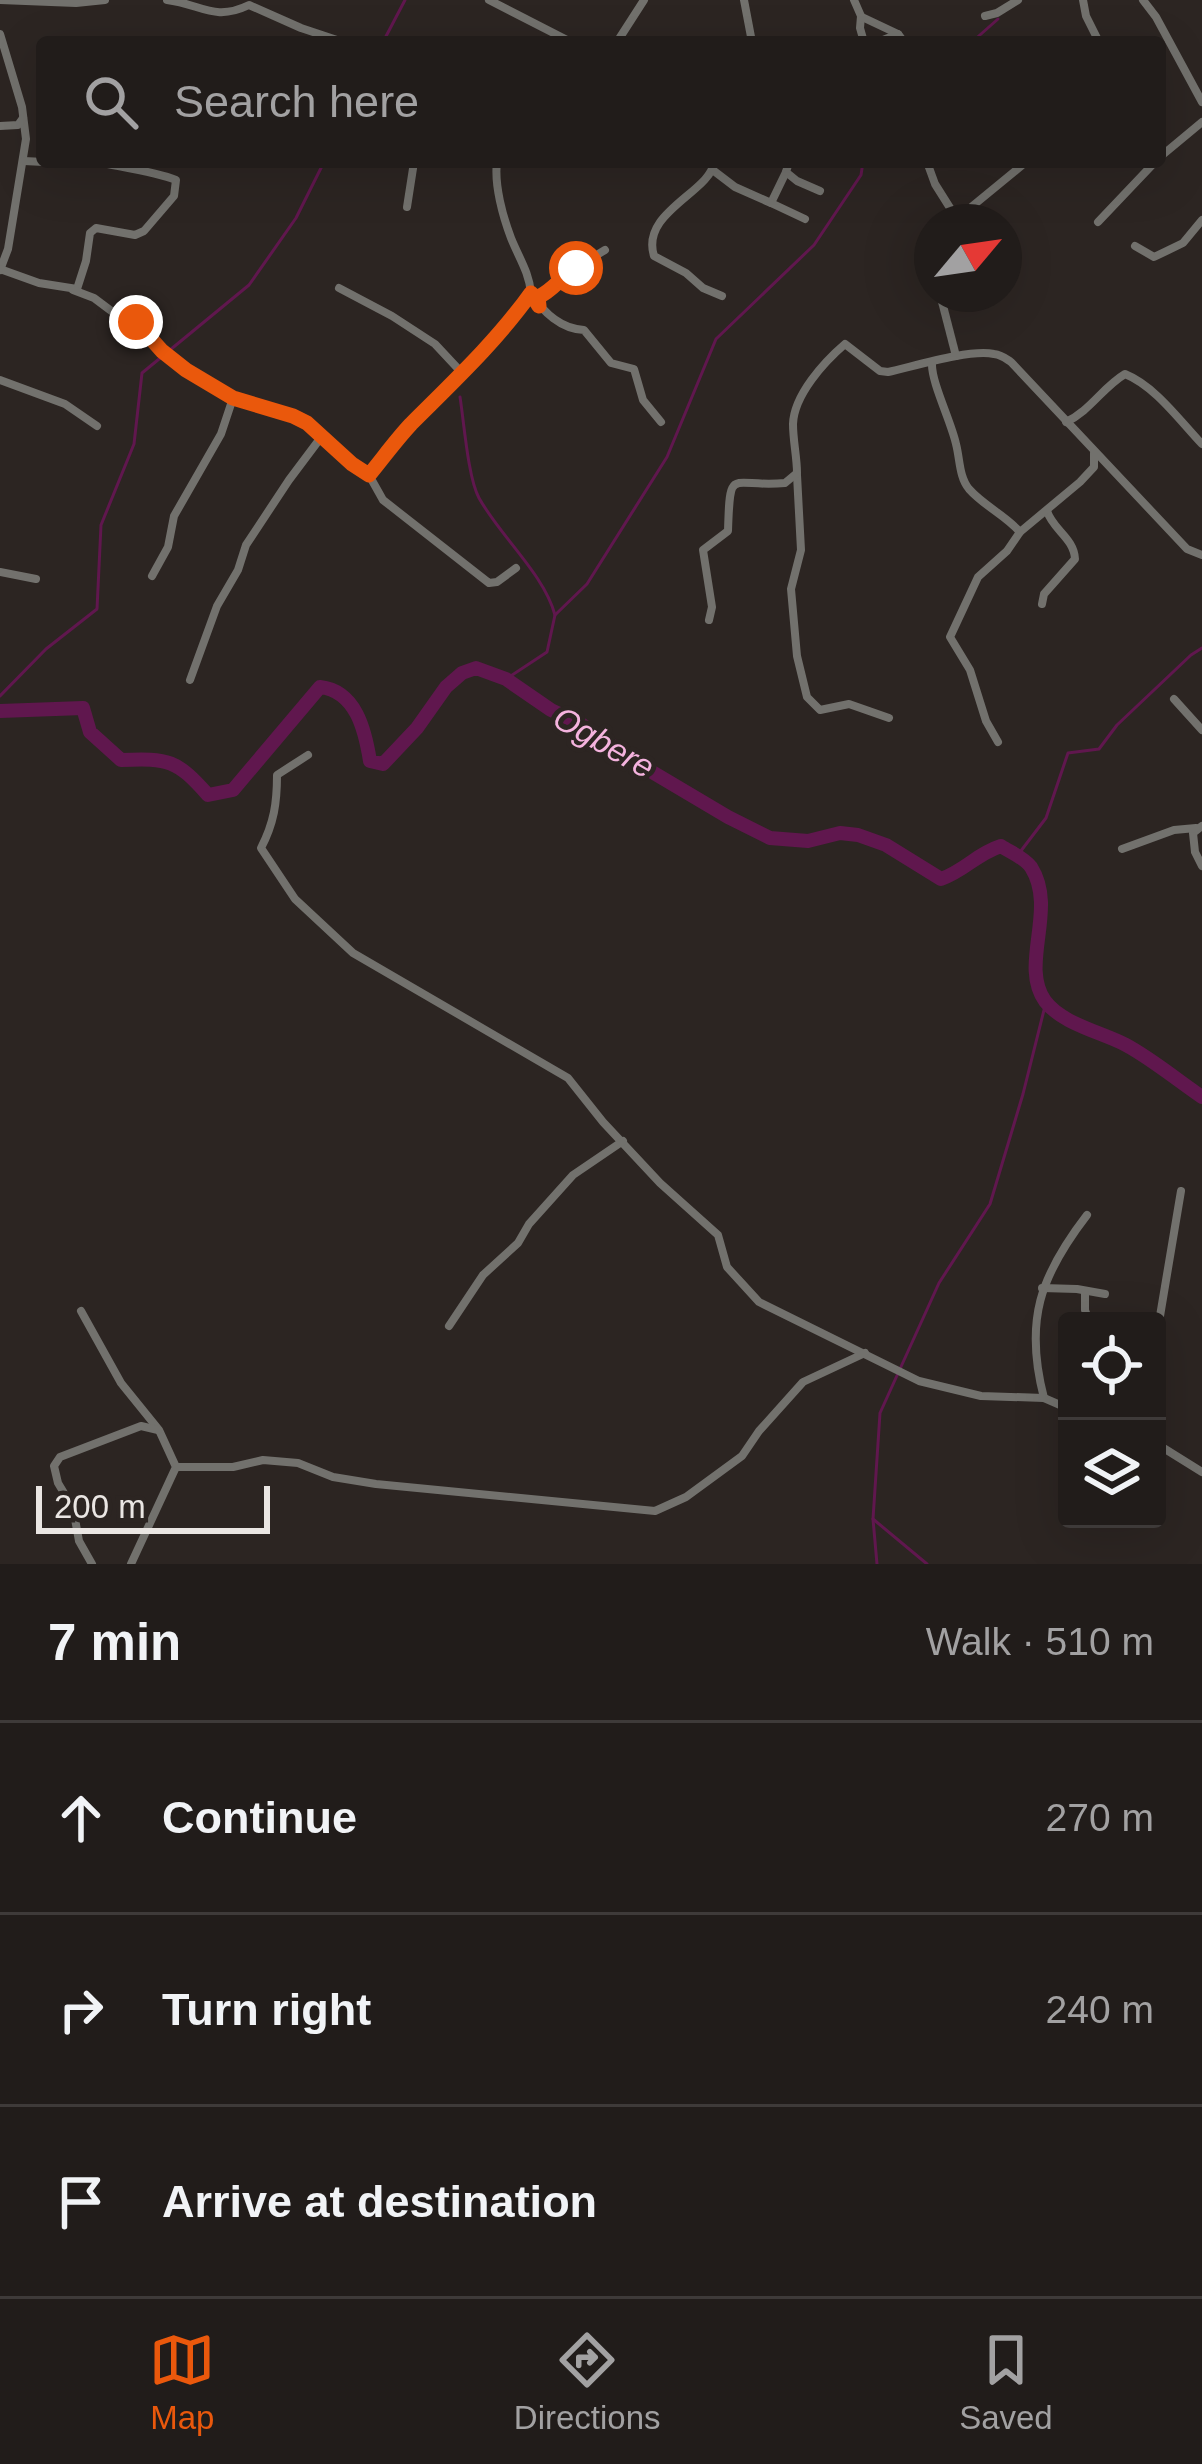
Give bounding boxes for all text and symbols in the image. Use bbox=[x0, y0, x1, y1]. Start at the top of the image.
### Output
search box bbox=[36, 36, 1166, 168]
icon: search bbox=[78, 69, 144, 135]
text: Search here bbox=[174, 76, 419, 127]
north arrow bbox=[914, 204, 1022, 312]
route start bbox=[549, 241, 603, 295]
route end bbox=[109, 295, 163, 349]
water label: Ogbere bbox=[547, 698, 661, 786]
map controls bbox=[1058, 1312, 1166, 1528]
button: locate bbox=[1058, 1312, 1166, 1420]
button: layers bbox=[1058, 1420, 1166, 1528]
scale bar bbox=[36, 1480, 270, 1533]
text: 200 m bbox=[54, 1488, 146, 1525]
text: 7 min bbox=[48, 1614, 181, 1671]
text: Walk · 510 m bbox=[926, 1620, 1154, 1663]
icon: ahead bbox=[48, 1785, 114, 1851]
text: Continue bbox=[162, 1792, 357, 1843]
text: 270 m bbox=[1046, 1796, 1154, 1839]
icon: right bbox=[48, 1977, 114, 2043]
text: Turn right bbox=[162, 1984, 371, 2035]
text: 240 m bbox=[1046, 1988, 1154, 2031]
icon: arrive bbox=[48, 2169, 114, 2235]
text: Arrive at destination bbox=[162, 2176, 597, 2227]
tab: Map bbox=[149, 2327, 215, 2437]
tab: Directions bbox=[514, 2327, 661, 2437]
tab: Saved bbox=[959, 2327, 1053, 2437]

